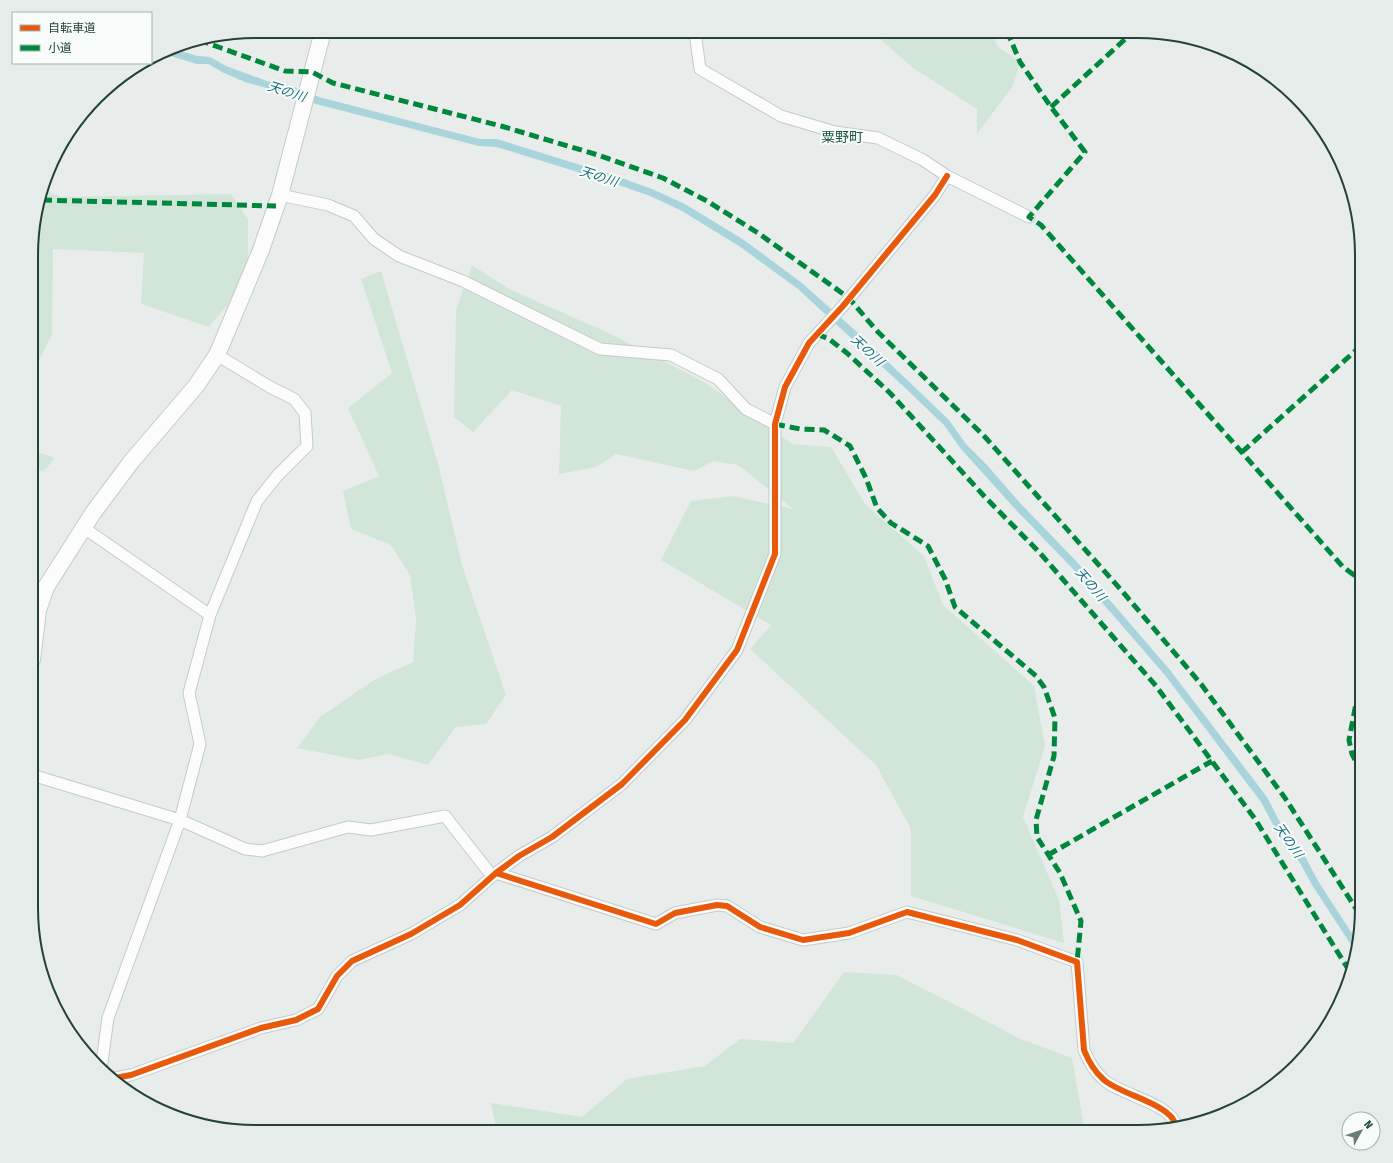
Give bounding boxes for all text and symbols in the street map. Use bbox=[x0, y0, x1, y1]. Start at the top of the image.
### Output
legend bbox=[12, 12, 152, 64]
text: 自転車道 bbox=[48, 21, 96, 35]
text: 小道 bbox=[48, 41, 72, 55]
water label: 天の川 bbox=[266, 78, 310, 105]
district label: 粟野町 bbox=[821, 129, 863, 146]
water label: 天の川 bbox=[578, 163, 622, 190]
water label: 天の川 bbox=[848, 332, 888, 371]
water label: 天の川 bbox=[1072, 565, 1110, 605]
water label: 天の川 bbox=[1271, 820, 1307, 862]
north arrow bbox=[1341, 1111, 1381, 1151]
text: N bbox=[1361, 1118, 1375, 1132]

